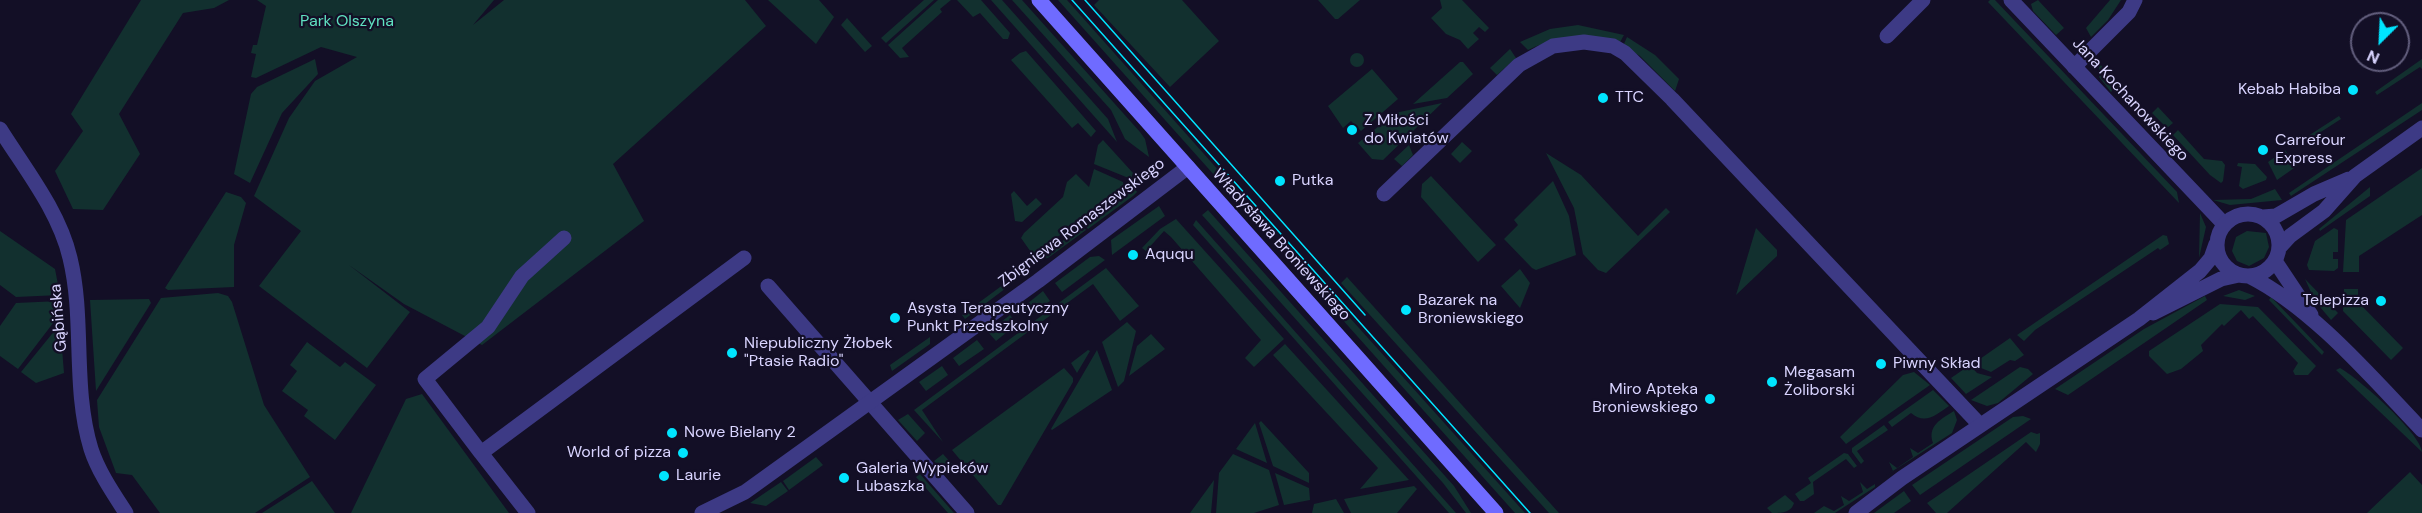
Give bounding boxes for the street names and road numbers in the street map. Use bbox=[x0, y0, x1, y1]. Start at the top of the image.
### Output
street label: Jana Kochanowskiego bbox=[2068, 34, 2192, 166]
street label: Zbigniewa Romaszewskiego bbox=[995, 154, 1169, 292]
street label: Władysława Broniewskiego bbox=[1208, 165, 1354, 325]
street label: Gąbińska bbox=[46, 283, 72, 353]

